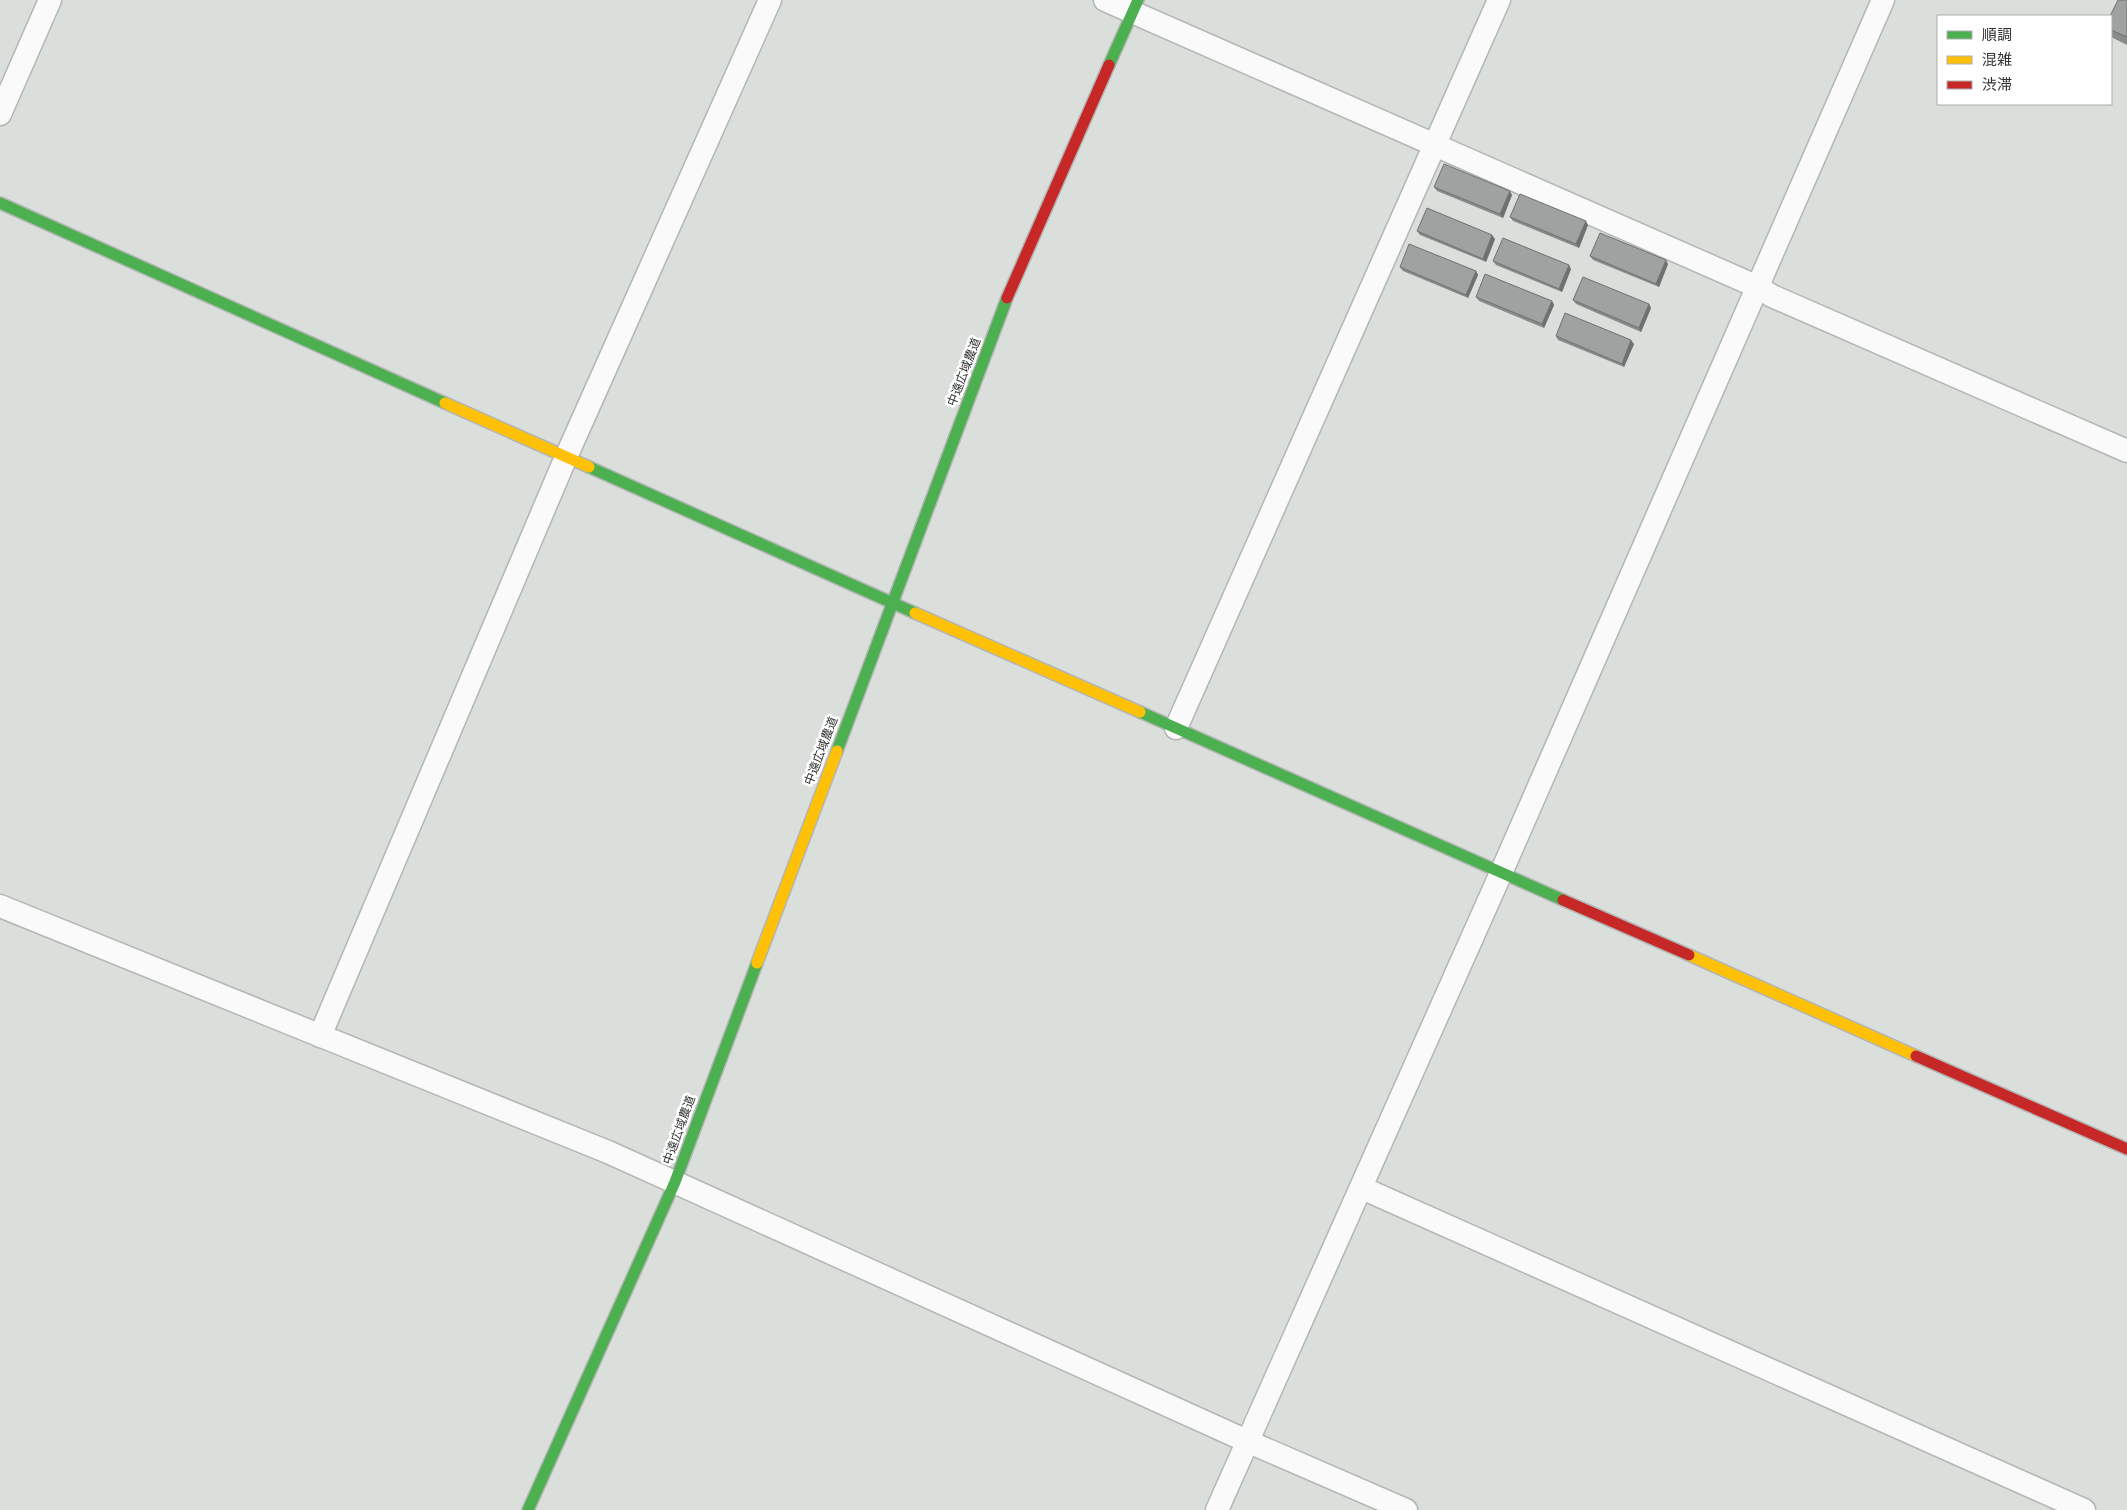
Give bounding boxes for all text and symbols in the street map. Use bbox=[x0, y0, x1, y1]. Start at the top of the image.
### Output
legend bbox=[1937, 15, 2112, 105]
text: 順調 bbox=[1982, 27, 2012, 43]
text: 混雑 bbox=[1982, 52, 2012, 68]
text: 渋滞 bbox=[1982, 77, 2012, 93]
street label: 中遠広域農道 bbox=[945, 336, 983, 408]
street label: 中遠広域農道 bbox=[802, 715, 840, 787]
street label: 中遠広域農道 bbox=[660, 1094, 698, 1166]

